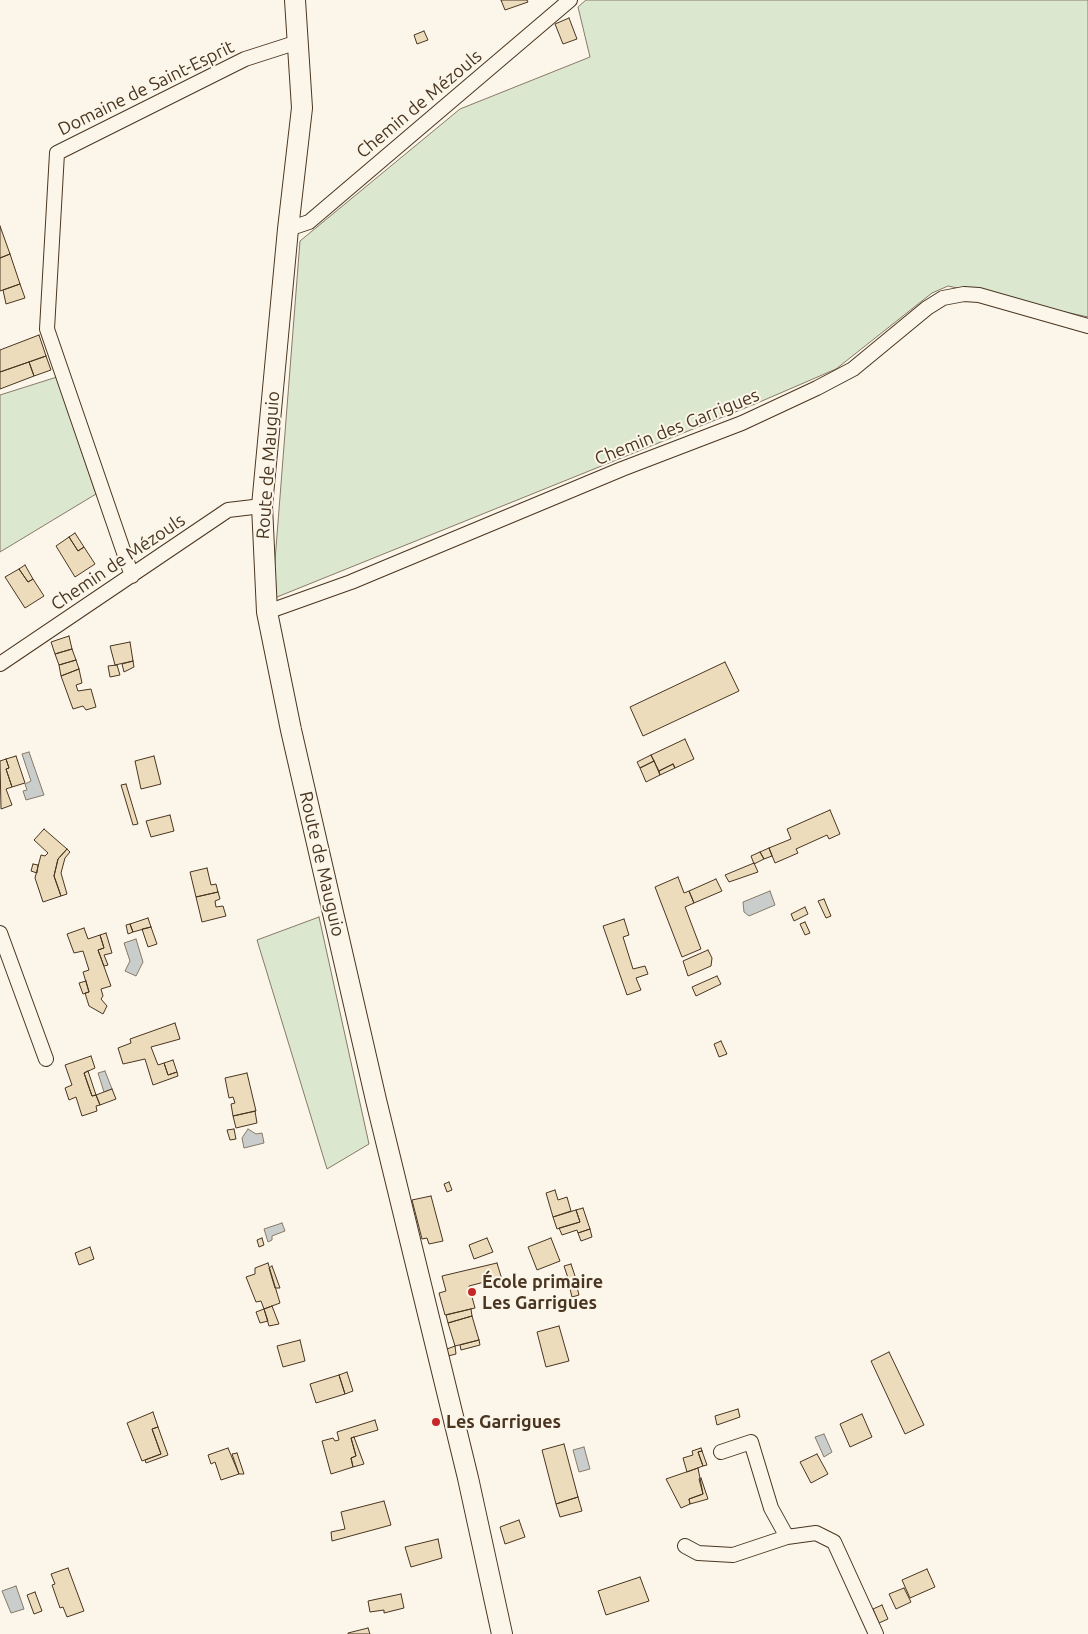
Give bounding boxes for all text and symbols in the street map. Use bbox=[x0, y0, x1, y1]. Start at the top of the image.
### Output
street label: Domaine de Saint-Esprit bbox=[54, 36, 238, 140]
street label: Chemin de Mézouls bbox=[352, 45, 486, 163]
street label: Chemin des Garrigues bbox=[592, 384, 762, 470]
street label: Route de Mauguio bbox=[252, 390, 284, 540]
street label: Chemin de Mézouls bbox=[47, 509, 189, 615]
street label: Route de Mauguio bbox=[295, 789, 349, 939]
place label: École primaire Les Garrigues bbox=[482, 1271, 603, 1314]
marker: École primaire Les Garrigues bbox=[466, 1286, 478, 1298]
place label: Les Garrigues bbox=[446, 1411, 561, 1433]
marker: Les Garrigues bbox=[430, 1416, 442, 1428]

